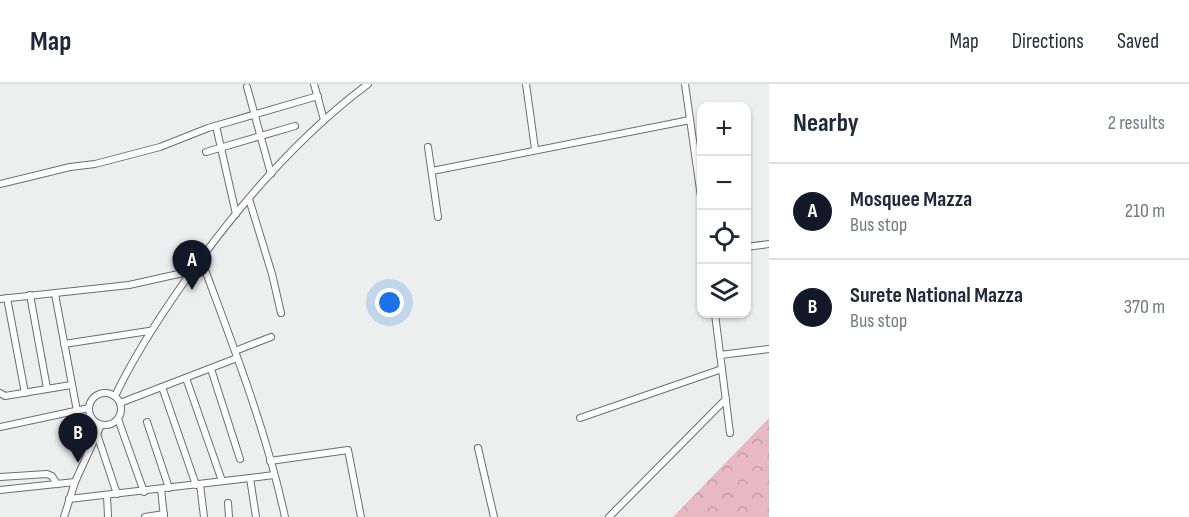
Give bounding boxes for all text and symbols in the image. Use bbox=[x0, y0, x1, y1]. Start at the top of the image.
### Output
text: Map bbox=[30, 25, 71, 58]
text: Map bbox=[949, 29, 979, 54]
text: Directions bbox=[1012, 29, 1084, 54]
text: Saved bbox=[1117, 29, 1159, 54]
map controls bbox=[697, 102, 751, 318]
button: + bbox=[697, 102, 751, 156]
text: Nearby bbox=[793, 108, 859, 139]
text: 2 results bbox=[1108, 111, 1165, 135]
button: − bbox=[697, 156, 751, 210]
text: Mosquee Mazza bbox=[850, 186, 972, 213]
text: A bbox=[808, 199, 817, 223]
text: 210 m bbox=[1125, 199, 1165, 223]
button: locate bbox=[697, 210, 751, 264]
text: Bus stop bbox=[850, 213, 907, 237]
pin: A bbox=[172, 240, 212, 290]
button: layers bbox=[697, 264, 751, 318]
text: Surete National Mazza bbox=[850, 282, 1023, 309]
your location bbox=[375, 288, 404, 317]
text: B bbox=[808, 295, 817, 319]
text: 370 m bbox=[1124, 295, 1165, 319]
text: Bus stop bbox=[850, 309, 907, 333]
pin: B bbox=[58, 414, 98, 463]

